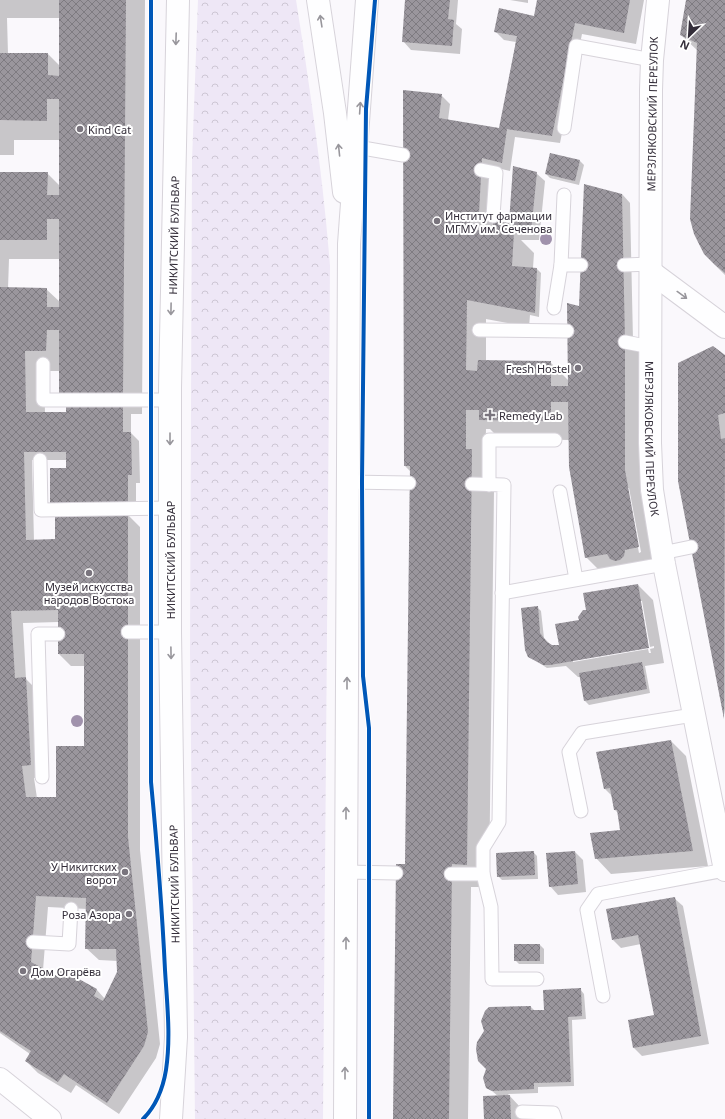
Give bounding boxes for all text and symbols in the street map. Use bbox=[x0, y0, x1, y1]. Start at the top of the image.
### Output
one-way arrow bbox=[317, 15, 325, 28]
north arrow bbox=[669, 16, 709, 56]
one-way arrow bbox=[172, 32, 179, 45]
street label: МЕРЗЛЯКОВСКИЙ ПЕРЕУЛОК bbox=[643, 36, 661, 192]
text: N bbox=[677, 37, 692, 54]
one-way arrow bbox=[357, 102, 364, 115]
place label: Kind Cat bbox=[88, 122, 131, 137]
marker: Kind Cat bbox=[75, 124, 85, 134]
one-way arrow bbox=[336, 144, 343, 157]
street label: НИКИТСКИЙ БУЛЬВАР bbox=[164, 175, 182, 295]
place label: Институт фармации МГМУ им. Сеченова bbox=[445, 208, 552, 236]
marker: Институт фармации МГМУ им. Сеченова bbox=[432, 216, 442, 226]
one-way arrow bbox=[677, 291, 688, 300]
one-way arrow bbox=[167, 302, 175, 315]
place label: Fresh Hostel bbox=[506, 361, 570, 376]
street label: МЕРЗЛЯКОВСКИЙ ПЕРЕУЛОК bbox=[642, 361, 664, 517]
marker: Fresh Hostel bbox=[573, 363, 583, 373]
place label: Remedy Lab bbox=[499, 408, 563, 423]
marker: Remedy Lab bbox=[484, 409, 496, 421]
one-way arrow bbox=[166, 432, 174, 445]
street label: НИКИТСКИЙ БУЛЬВАР bbox=[163, 500, 178, 619]
marker: Музей искусства народов Востока bbox=[84, 568, 94, 578]
place label: Музей искусства народов Востока bbox=[44, 579, 134, 607]
one-way arrow bbox=[167, 646, 175, 659]
one-way arrow bbox=[343, 677, 351, 690]
one-way arrow bbox=[342, 807, 350, 820]
street label: НИКИТСКИЙ БУЛЬВАР bbox=[165, 824, 183, 943]
place label: У Никитских ворот bbox=[51, 859, 117, 887]
marker: У Никитских ворот bbox=[120, 867, 130, 877]
place label: Роза Азора bbox=[62, 907, 121, 922]
marker: Роза Азора bbox=[124, 909, 134, 919]
one-way arrow bbox=[342, 937, 350, 950]
place label: Дом Огарёва bbox=[31, 964, 101, 979]
marker: Дом Огарёва bbox=[18, 966, 28, 976]
one-way arrow bbox=[341, 1067, 349, 1080]

